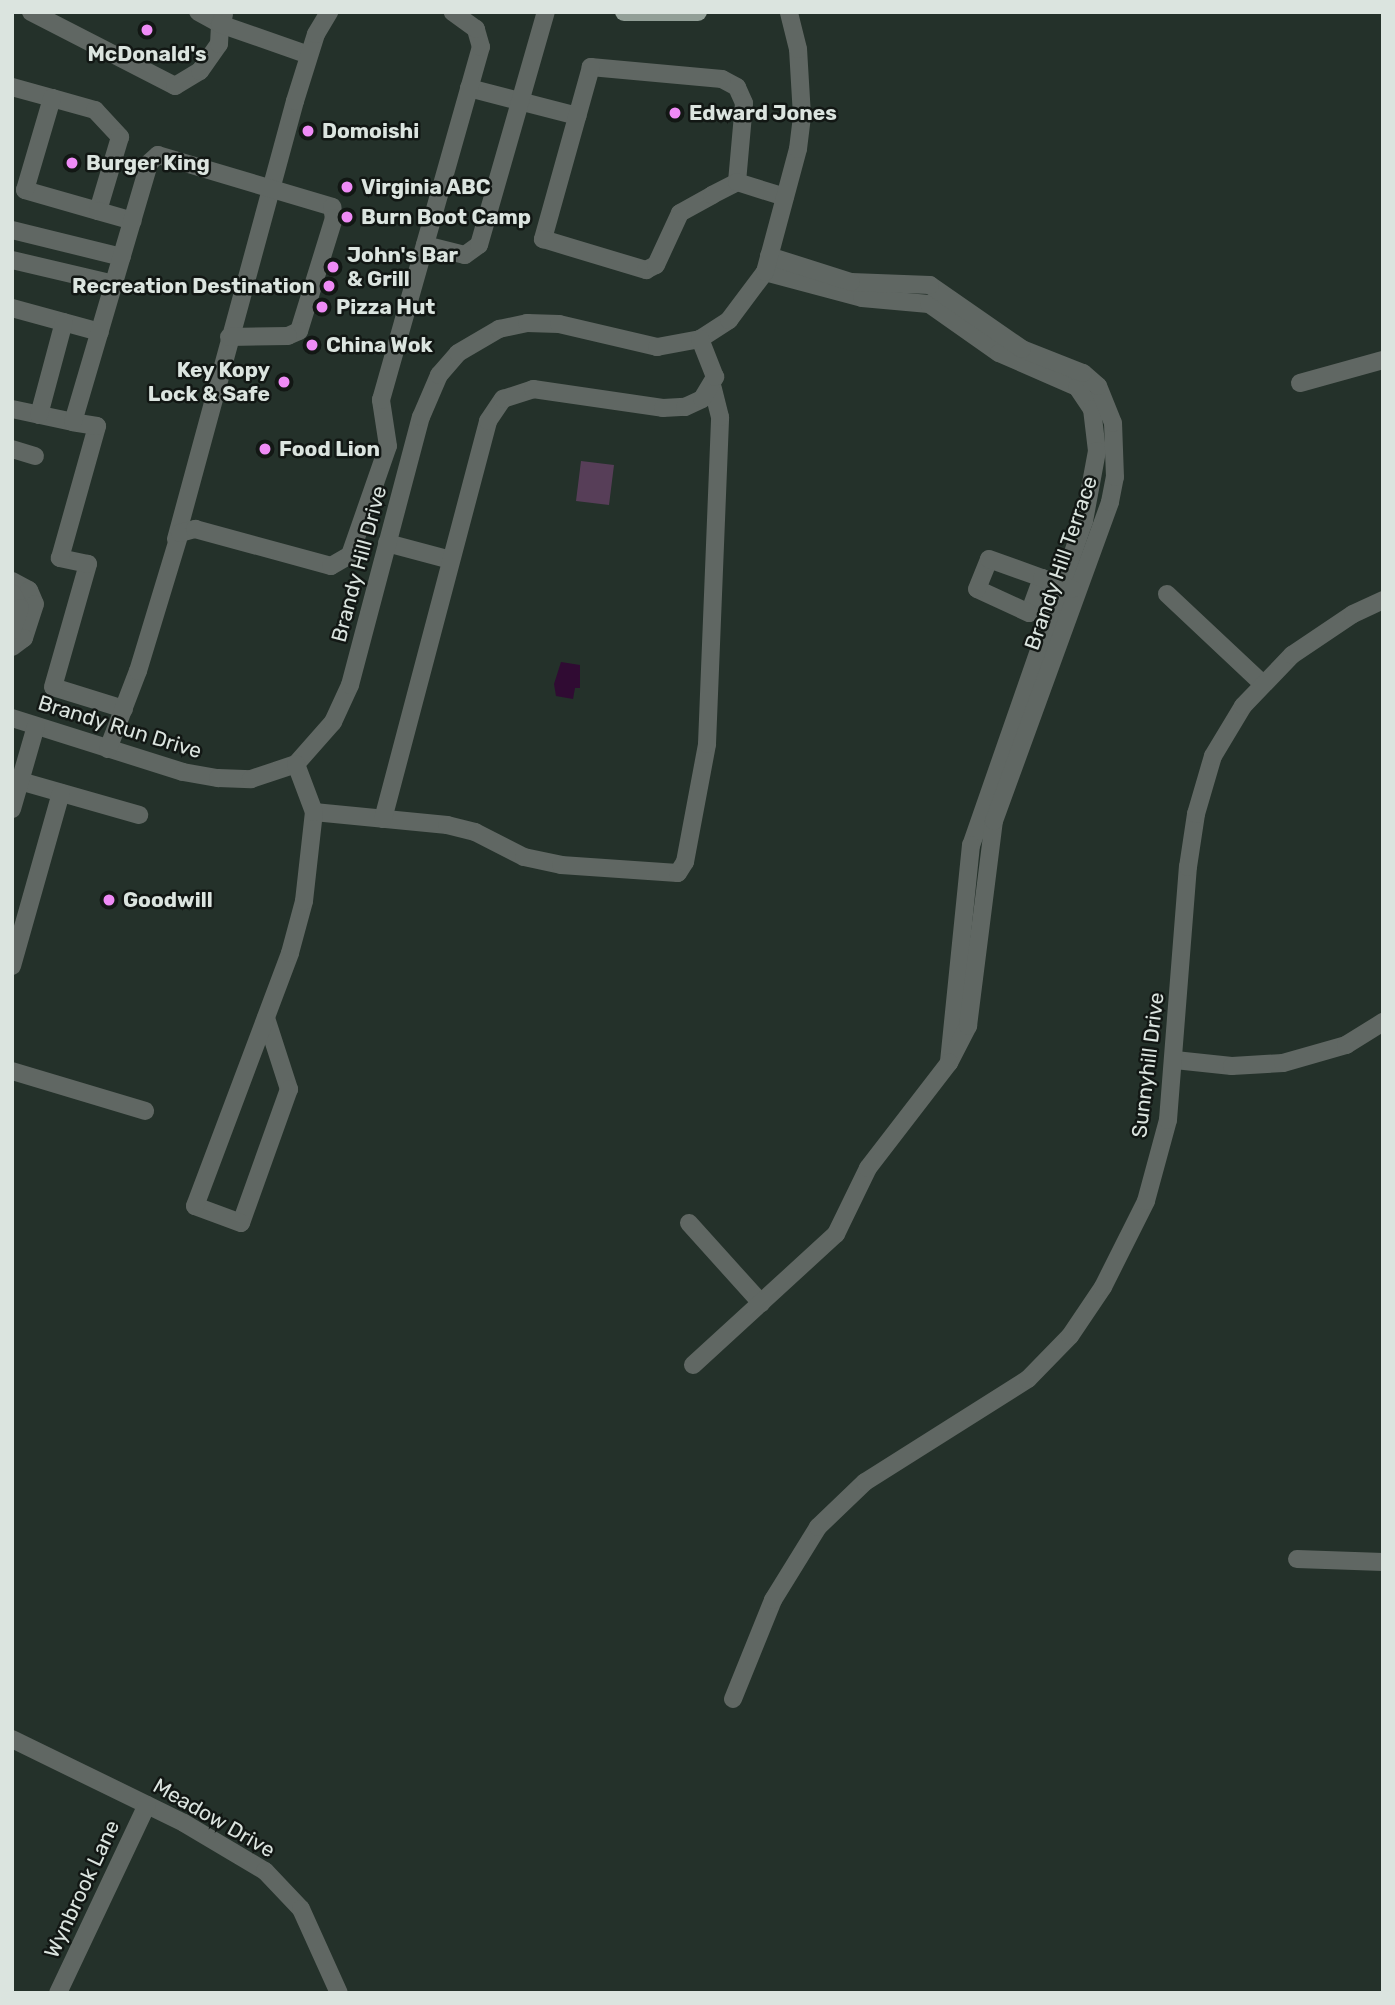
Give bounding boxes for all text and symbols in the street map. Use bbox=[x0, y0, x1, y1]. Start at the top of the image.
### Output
marker: McDonald's bbox=[139, 22, 155, 38]
place label: McDonald's bbox=[87, 41, 207, 67]
place label: Edward Jones bbox=[689, 100, 837, 126]
marker: Edward Jones bbox=[667, 105, 683, 121]
place label: Domoishi bbox=[322, 118, 419, 144]
marker: Domoishi bbox=[300, 123, 316, 139]
place label: Burger King bbox=[86, 150, 210, 176]
marker: Burger King bbox=[64, 155, 80, 171]
place label: Virginia ABC bbox=[361, 174, 491, 200]
marker: Virginia ABC bbox=[339, 179, 355, 195]
place label: Burn Boot Camp bbox=[361, 204, 531, 230]
marker: Burn Boot Camp bbox=[339, 209, 355, 225]
place label: John's Bar & Grill bbox=[347, 242, 458, 292]
marker: John's Bar & Grill bbox=[325, 259, 341, 275]
place label: Recreation Destination bbox=[72, 273, 315, 299]
marker: Recreation Destination bbox=[321, 278, 337, 294]
place label: Pizza Hut bbox=[336, 294, 435, 320]
marker: Pizza Hut bbox=[314, 299, 330, 315]
place label: China Wok bbox=[326, 332, 433, 358]
marker: China Wok bbox=[304, 337, 320, 353]
place label: Key Kopy Lock & Safe bbox=[148, 357, 270, 407]
marker: Key Kopy Lock & Safe bbox=[276, 374, 292, 390]
place label: Food Lion bbox=[279, 436, 380, 462]
marker: Food Lion bbox=[257, 441, 273, 457]
street label: Brandy Hill Terrace bbox=[1019, 472, 1103, 654]
street label: Brandy Hill Drive bbox=[326, 483, 392, 645]
street label: Brandy Run Drive bbox=[35, 690, 205, 764]
place label: Goodwill bbox=[123, 887, 213, 913]
marker: Goodwill bbox=[101, 892, 117, 908]
street label: Sunnyhill Drive bbox=[1127, 991, 1169, 1139]
street label: Meadow Drive bbox=[148, 1773, 280, 1863]
street label: Wynbrook Lane bbox=[39, 1816, 125, 1962]

